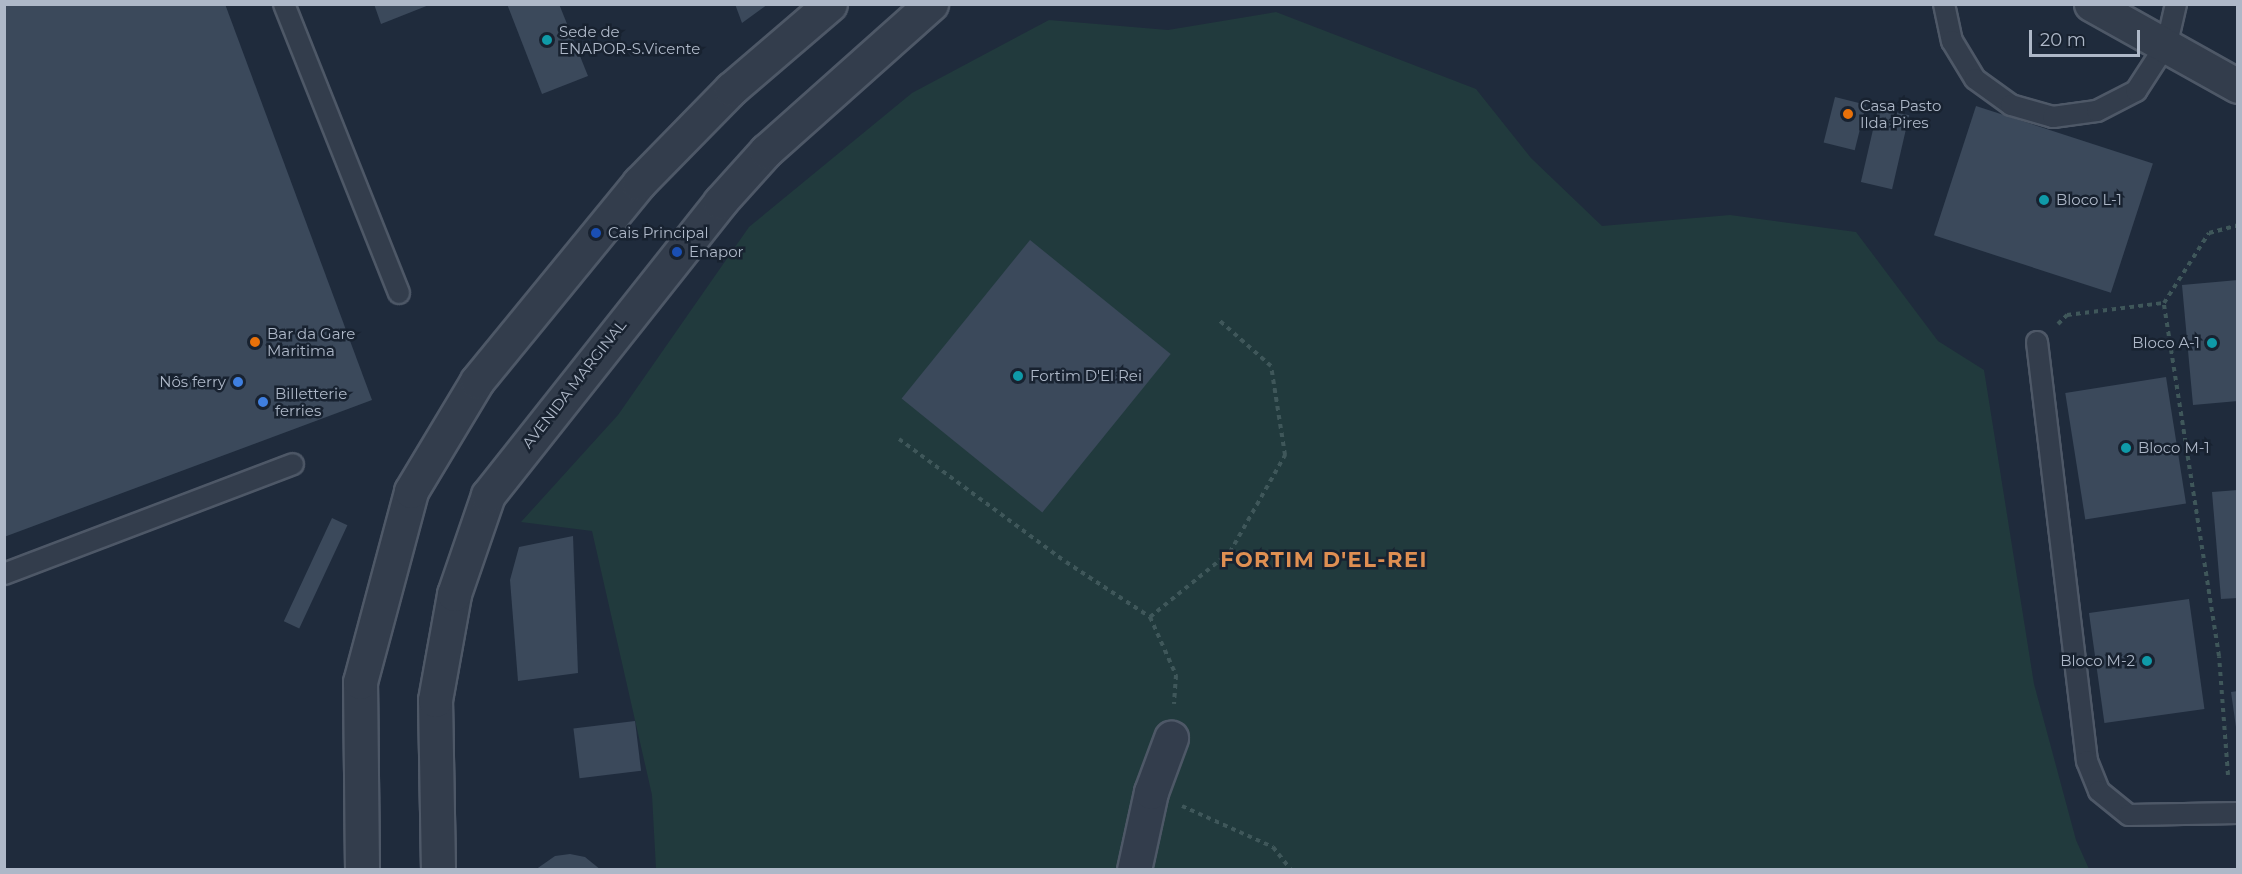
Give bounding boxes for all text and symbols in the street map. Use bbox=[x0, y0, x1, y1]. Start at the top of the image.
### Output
scale bar bbox=[2032, 18, 2143, 56]
place label: Sede de ENAPOR-S.Vicente bbox=[559, 22, 700, 57]
text: 20 m bbox=[2040, 29, 2086, 51]
marker: Sede de ENAPOR-S.Vicente bbox=[540, 33, 554, 47]
place label: Casa Pasto Ilda Pires bbox=[1860, 96, 1941, 131]
marker: Casa Pasto Ilda Pires bbox=[1841, 107, 1855, 121]
place label: Bloco L-1 bbox=[2056, 191, 2122, 209]
marker: Bloco L-1 bbox=[2037, 193, 2051, 207]
place label: Cais Principal bbox=[608, 224, 709, 242]
marker: Cais Principal bbox=[589, 226, 603, 240]
place label: Enapor bbox=[689, 243, 744, 261]
marker: Enapor bbox=[670, 245, 684, 259]
street label: AVENIDA MARGINAL bbox=[518, 316, 630, 452]
place label: Bar da Gare Maritima bbox=[267, 324, 355, 359]
place label: Bloco A-1 bbox=[2132, 334, 2200, 352]
marker: Bar da Gare Maritima bbox=[248, 335, 262, 349]
marker: Bloco A-1 bbox=[2205, 336, 2219, 350]
place label: Fortim D'El Rei bbox=[1030, 367, 1142, 385]
marker: Fortim D'El Rei bbox=[1011, 369, 1025, 383]
place label: Nôs ferry bbox=[159, 373, 226, 391]
marker: Nôs ferry bbox=[231, 375, 245, 389]
place label: Billetterie ferries bbox=[275, 384, 347, 419]
marker: Billetterie ferries bbox=[256, 395, 270, 409]
place label: Bloco M-1 bbox=[2138, 439, 2210, 457]
marker: Bloco M-1 bbox=[2119, 441, 2133, 455]
district label: FORTIM D'EL-REI bbox=[1220, 547, 1428, 573]
place label: Bloco M-2 bbox=[2060, 652, 2135, 670]
marker: Bloco M-2 bbox=[2140, 654, 2154, 668]

